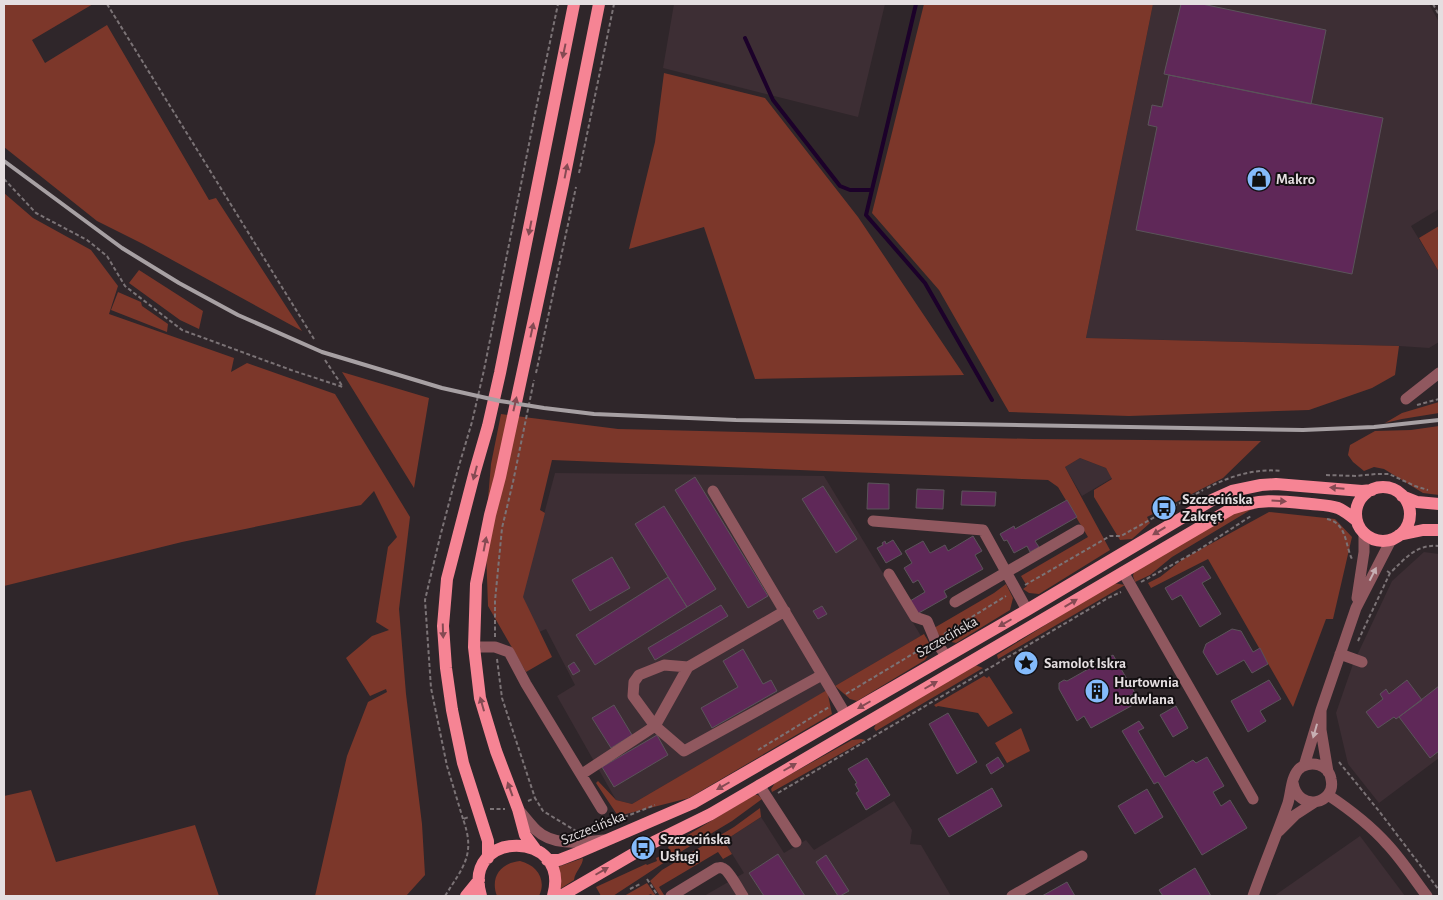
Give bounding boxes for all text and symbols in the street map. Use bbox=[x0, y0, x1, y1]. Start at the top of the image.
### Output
one-way arrow bbox=[559, 44, 567, 60]
one-way arrow bbox=[562, 162, 570, 178]
shop icon: Makro bbox=[1246, 166, 1272, 192]
place label: Makro bbox=[1276, 172, 1315, 187]
one-way arrow bbox=[525, 221, 533, 237]
one-way arrow bbox=[528, 321, 536, 337]
one-way arrow bbox=[511, 396, 519, 411]
one-way arrow bbox=[471, 465, 479, 480]
one-way arrow bbox=[1329, 484, 1345, 492]
place label: Szczecińska Zakręt bbox=[1182, 492, 1253, 524]
bus stop icon: Szczecińska Zakręt bbox=[1151, 495, 1177, 521]
one-way arrow bbox=[1271, 497, 1287, 505]
one-way arrow bbox=[1153, 526, 1166, 535]
one-way arrow bbox=[481, 535, 489, 551]
one-way arrow bbox=[1369, 567, 1377, 581]
one-way arrow bbox=[1063, 599, 1078, 607]
street label: Szczecińska bbox=[914, 614, 980, 660]
one-way arrow bbox=[998, 618, 1011, 627]
one-way arrow bbox=[440, 624, 448, 640]
place icon: Samolot Iskra bbox=[1013, 650, 1039, 676]
place label: Samolot Iskra bbox=[1044, 656, 1126, 671]
place label: Hurtownia budwlana bbox=[1114, 675, 1179, 707]
building icon: Hurtownia budwlana bbox=[1084, 678, 1110, 704]
one-way arrow bbox=[924, 681, 937, 690]
one-way arrow bbox=[478, 697, 486, 712]
one-way arrow bbox=[858, 700, 871, 709]
one-way arrow bbox=[1311, 723, 1319, 738]
one-way arrow bbox=[784, 763, 797, 772]
one-way arrow bbox=[506, 781, 514, 796]
one-way arrow bbox=[717, 781, 730, 790]
street label: Szczecińska bbox=[559, 808, 627, 848]
place label: Szczecińska Usługi bbox=[660, 832, 731, 864]
bus stop icon: Szczecińska Usługi bbox=[630, 835, 656, 861]
one-way arrow bbox=[596, 867, 609, 876]

